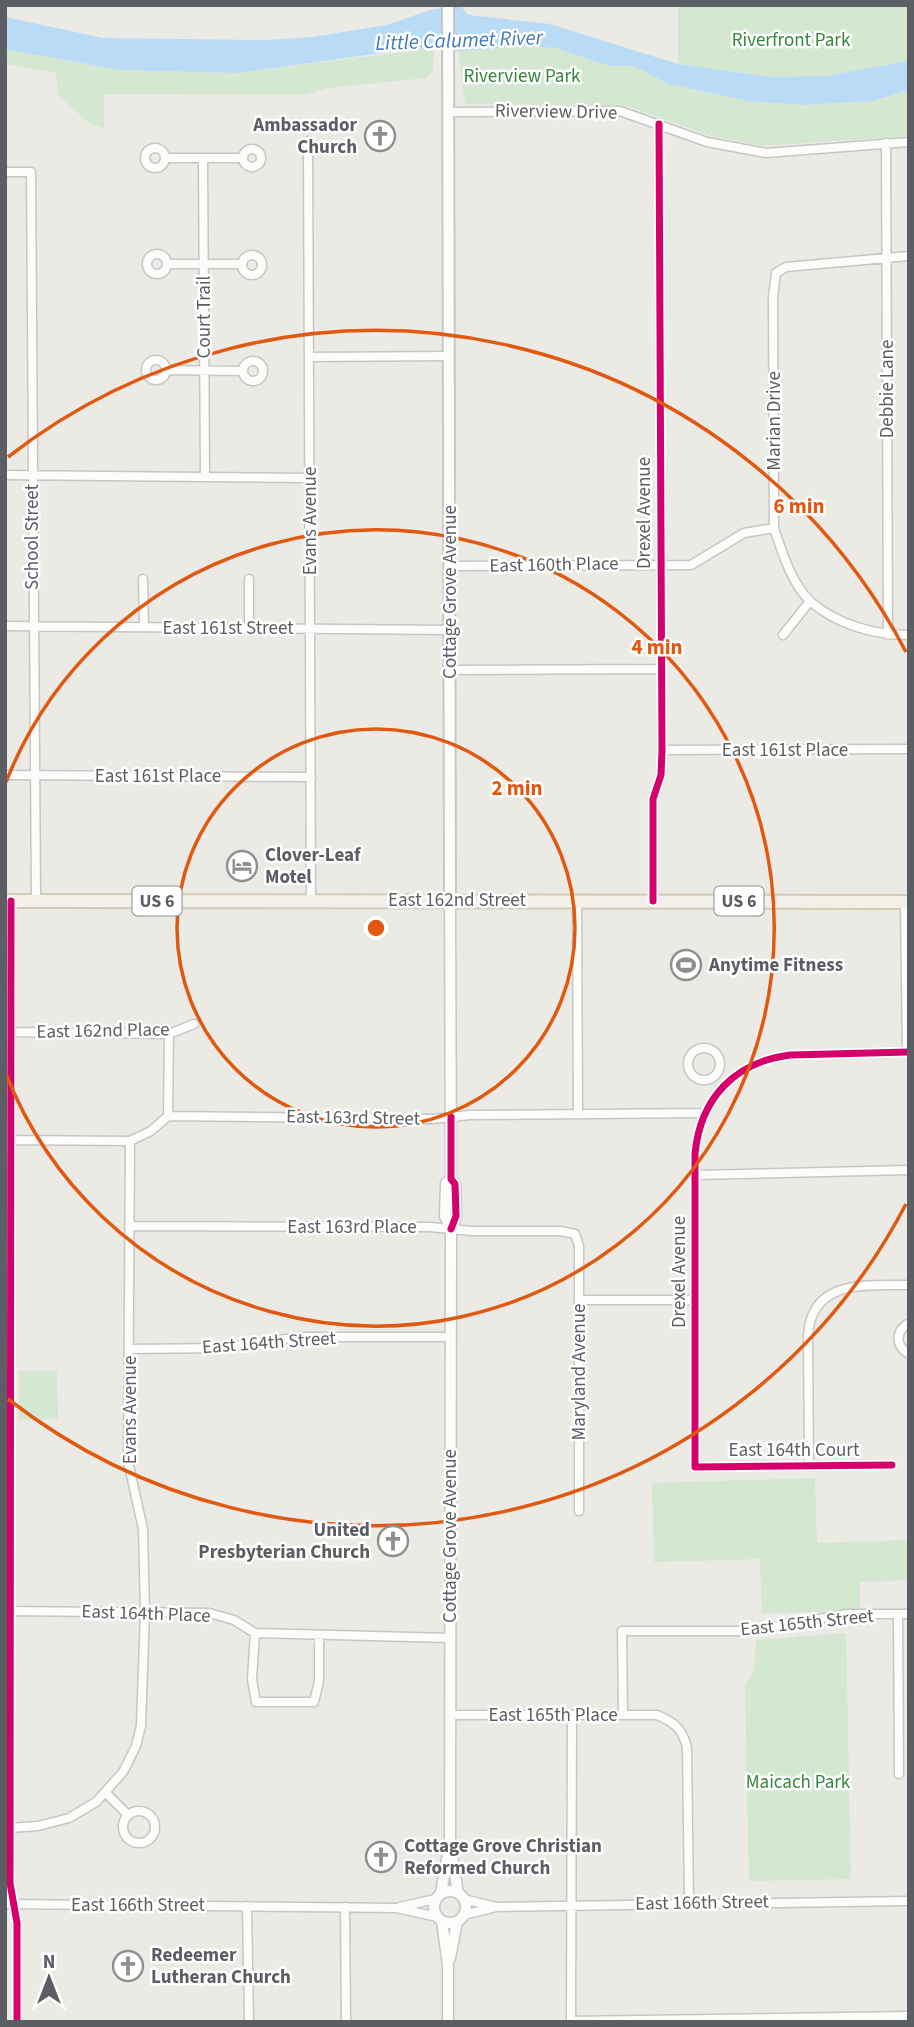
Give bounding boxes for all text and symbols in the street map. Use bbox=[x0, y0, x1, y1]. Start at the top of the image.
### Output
water label: Little Calumet River bbox=[375, 22, 544, 58]
park label: Riverfront Park bbox=[732, 27, 851, 54]
park label: Riverview Park bbox=[464, 63, 581, 90]
street label: Riverview Drive bbox=[495, 97, 617, 127]
place label: Ambassador Church bbox=[252, 112, 357, 161]
church icon: Ambassador Church bbox=[363, 119, 397, 153]
street label: Court Trail bbox=[191, 275, 218, 358]
street label: Debbie Lane bbox=[874, 340, 901, 438]
street label: Marian Drive bbox=[761, 371, 788, 471]
street label: Drexel Avenue bbox=[631, 457, 658, 569]
street label: Evans Avenue bbox=[297, 467, 324, 575]
street label: School Street bbox=[19, 483, 46, 590]
text: 6 min bbox=[773, 491, 825, 521]
street label: Cottage Grove Avenue bbox=[437, 505, 464, 679]
street label: East 160th Place bbox=[489, 550, 619, 580]
street label: East 161st Street bbox=[162, 615, 294, 642]
text: 4 min bbox=[631, 632, 683, 662]
street label: East 161st Place bbox=[722, 737, 848, 764]
street label: East 161st Place bbox=[95, 763, 221, 790]
text: 2 min bbox=[491, 773, 543, 803]
place label: Clover-Leaf Motel bbox=[265, 842, 362, 891]
hotel icon: Clover-Leaf Motel bbox=[225, 849, 259, 883]
road number: US 6 bbox=[132, 887, 182, 916]
street label: East 162nd Street bbox=[388, 887, 527, 914]
road number: US 6 bbox=[714, 887, 764, 916]
centre of rings bbox=[364, 916, 388, 940]
sports icon: Anytime Fitness bbox=[669, 948, 703, 982]
place label: Anytime Fitness bbox=[708, 952, 843, 979]
street label: East 162nd Place bbox=[36, 1016, 170, 1046]
street label: East 163rd Street bbox=[286, 1103, 421, 1133]
street label: East 163rd Place bbox=[287, 1214, 417, 1241]
street label: Drexel Avenue bbox=[666, 1216, 693, 1328]
street label: Maryland Avenue bbox=[566, 1303, 593, 1441]
street label: East 164th Street bbox=[201, 1325, 337, 1361]
street label: Evans Avenue bbox=[117, 1356, 144, 1464]
street label: East 164th Court bbox=[729, 1437, 860, 1464]
street label: Cottage Grove Avenue bbox=[437, 1449, 464, 1623]
place label: United Presbyterian Church bbox=[198, 1517, 370, 1566]
church icon: United Presbyterian Church bbox=[376, 1524, 410, 1558]
street label: East 164th Place bbox=[81, 1598, 211, 1630]
street label: East 165th Street bbox=[739, 1603, 876, 1643]
street label: East 165th Place bbox=[488, 1702, 618, 1729]
park label: Maicach Park bbox=[746, 1769, 851, 1796]
place label: Cottage Grove Christian Reformed Church bbox=[404, 1833, 602, 1882]
church icon: Cottage Grove Christian Reformed Church bbox=[364, 1840, 398, 1874]
street label: East 166th Street bbox=[635, 1888, 770, 1918]
street label: East 166th Street bbox=[71, 1892, 206, 1919]
place label: Redeemer Lutheran Church bbox=[151, 1942, 291, 1991]
north arrow bbox=[14, 1943, 84, 2013]
text: N bbox=[43, 1949, 55, 1976]
church icon: Redeemer Lutheran Church bbox=[111, 1949, 145, 1983]

